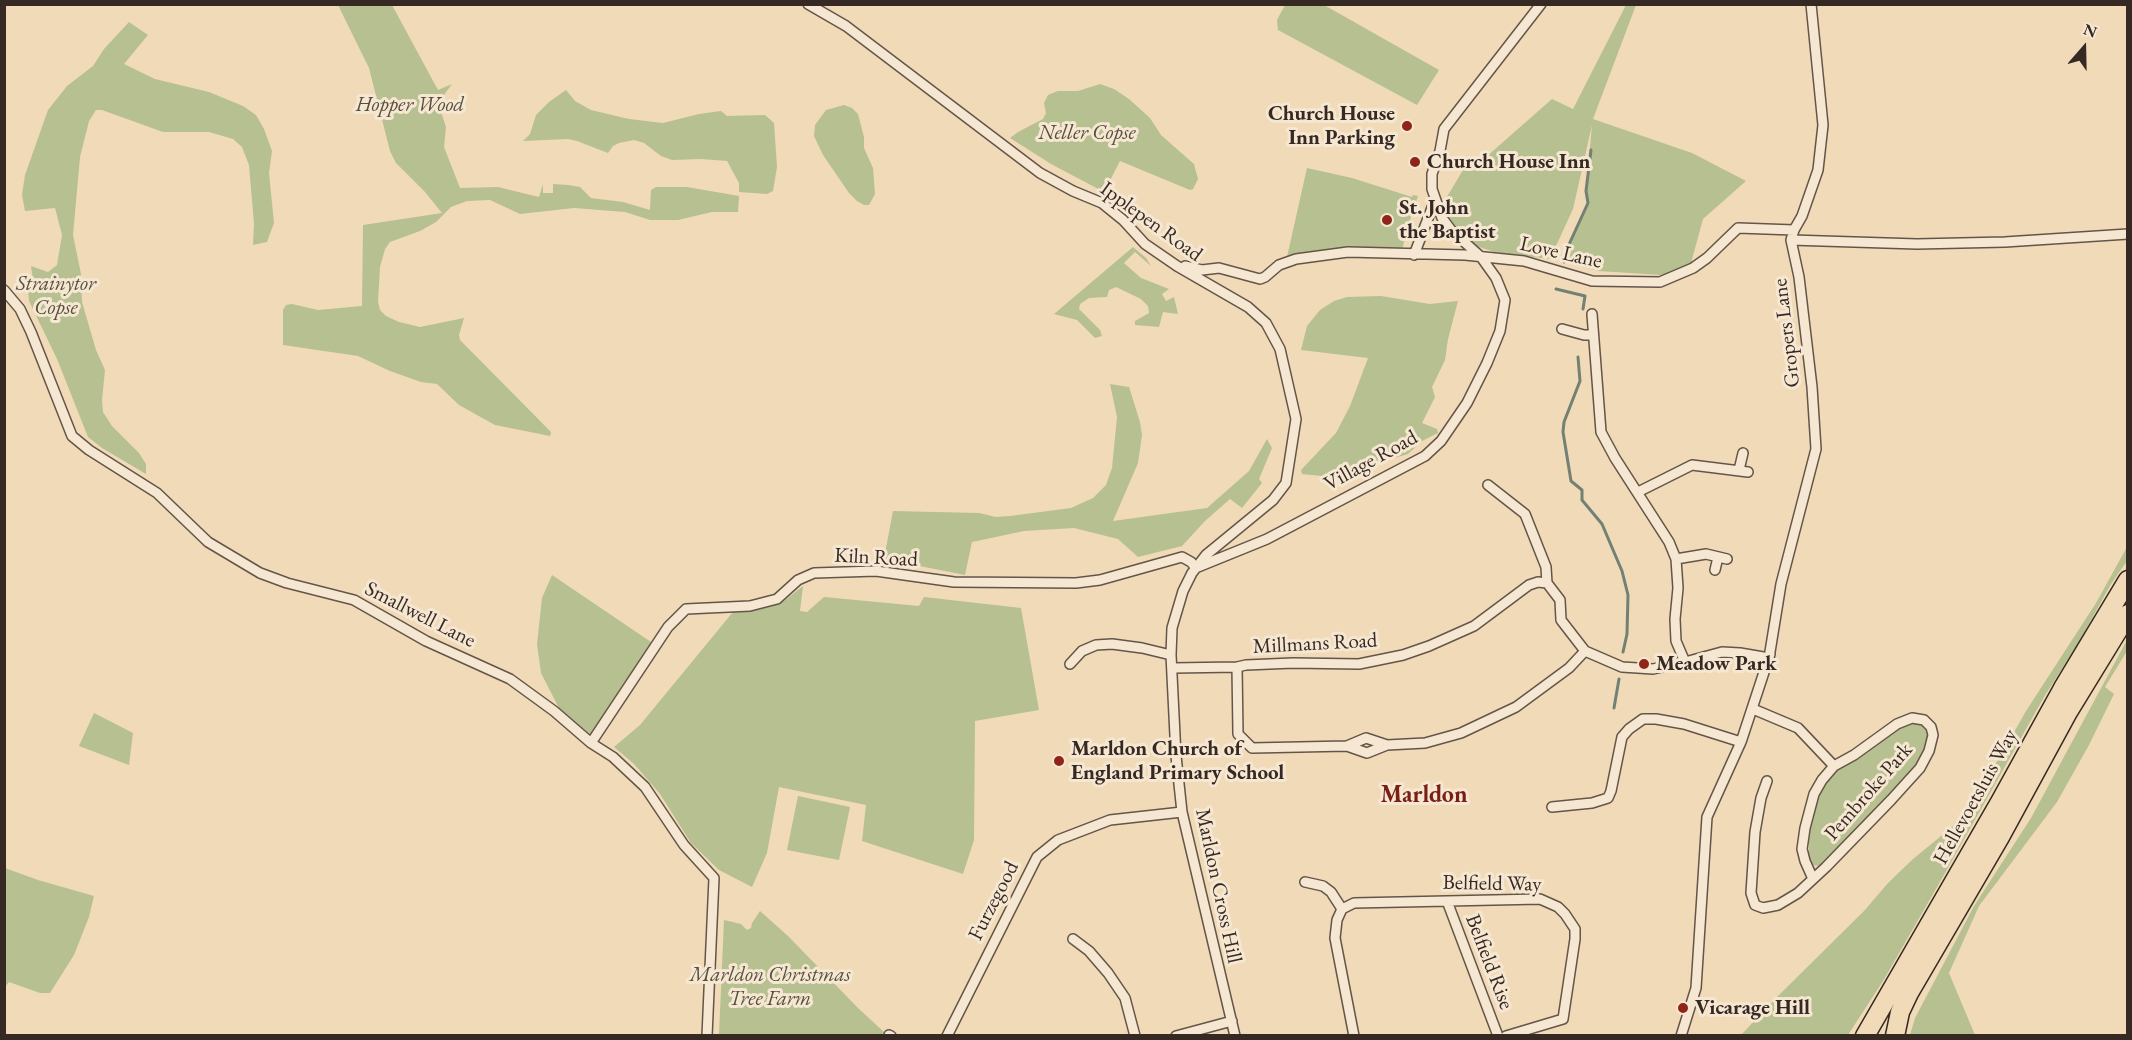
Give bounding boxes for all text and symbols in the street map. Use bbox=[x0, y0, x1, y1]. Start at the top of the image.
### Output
north arrow bbox=[2054, 18, 2114, 78]
text: N bbox=[2081, 19, 2100, 43]
park label: Hopper Wood bbox=[356, 92, 464, 118]
place label: Church House Inn Parking bbox=[1268, 101, 1395, 151]
marker: Church House Inn Parking bbox=[1400, 119, 1414, 133]
park label: Neller Copse bbox=[1038, 120, 1136, 146]
place label: Church House Inn bbox=[1427, 149, 1590, 175]
marker: Church House Inn bbox=[1408, 155, 1422, 169]
street label: Ipplepen Road bbox=[1095, 176, 1207, 268]
place label: St. John the Baptist bbox=[1399, 195, 1496, 245]
marker: St. John the Baptist bbox=[1380, 213, 1394, 227]
street label: Love Lane bbox=[1518, 231, 1604, 275]
park label: Strainytor Copse bbox=[16, 271, 96, 321]
street label: Gropers Lane bbox=[1768, 277, 1806, 389]
street label: Village Road bbox=[1320, 425, 1422, 497]
street label: Kiln Road bbox=[834, 543, 918, 573]
street label: Smallwell Lane bbox=[360, 576, 480, 654]
street label: Millmans Road bbox=[1252, 628, 1378, 660]
place label: Meadow Park bbox=[1656, 651, 1777, 677]
marker: Meadow Park bbox=[1637, 657, 1651, 671]
street label: Hellevoetsluis Way bbox=[1928, 725, 2024, 869]
place label: Marldon Church of England Primary School bbox=[1071, 736, 1284, 786]
street label: Pembroke Park bbox=[1820, 738, 1918, 846]
marker: Marldon Church of England Primary School bbox=[1052, 754, 1066, 768]
district label: Marldon bbox=[1381, 781, 1467, 809]
street label: Marldon Cross Hill bbox=[1189, 806, 1247, 966]
street label: Furzegood bbox=[963, 857, 1025, 945]
street label: Belfield Way bbox=[1442, 871, 1542, 897]
street label: Belfield Rise bbox=[1459, 911, 1519, 1013]
park label: Marldon Christmas Tree Farm bbox=[690, 962, 850, 1012]
place label: Vicarage Hill bbox=[1695, 995, 1810, 1021]
marker: Vicarage Hill bbox=[1676, 1001, 1690, 1015]

